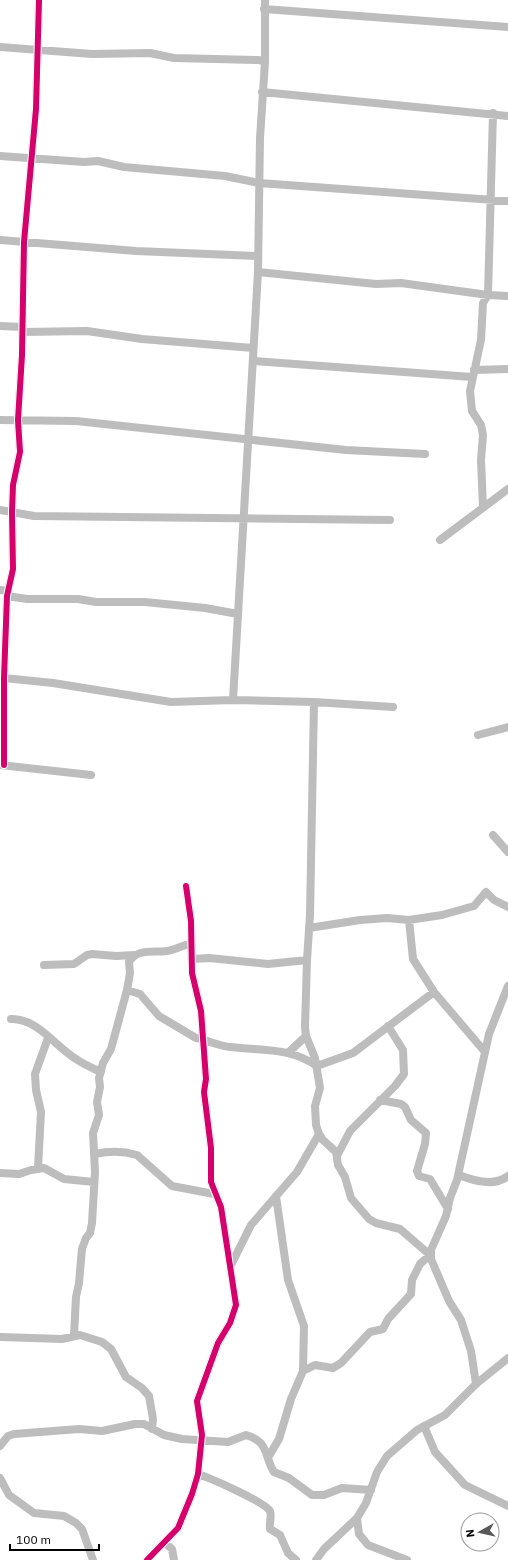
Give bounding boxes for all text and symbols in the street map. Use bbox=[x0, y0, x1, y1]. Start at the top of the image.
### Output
north arrow bbox=[460, 1512, 500, 1552]
scale bar bbox=[10, 1526, 99, 1552]
text: N bbox=[463, 1528, 478, 1538]
text: 100 m bbox=[16, 1532, 51, 1547]

